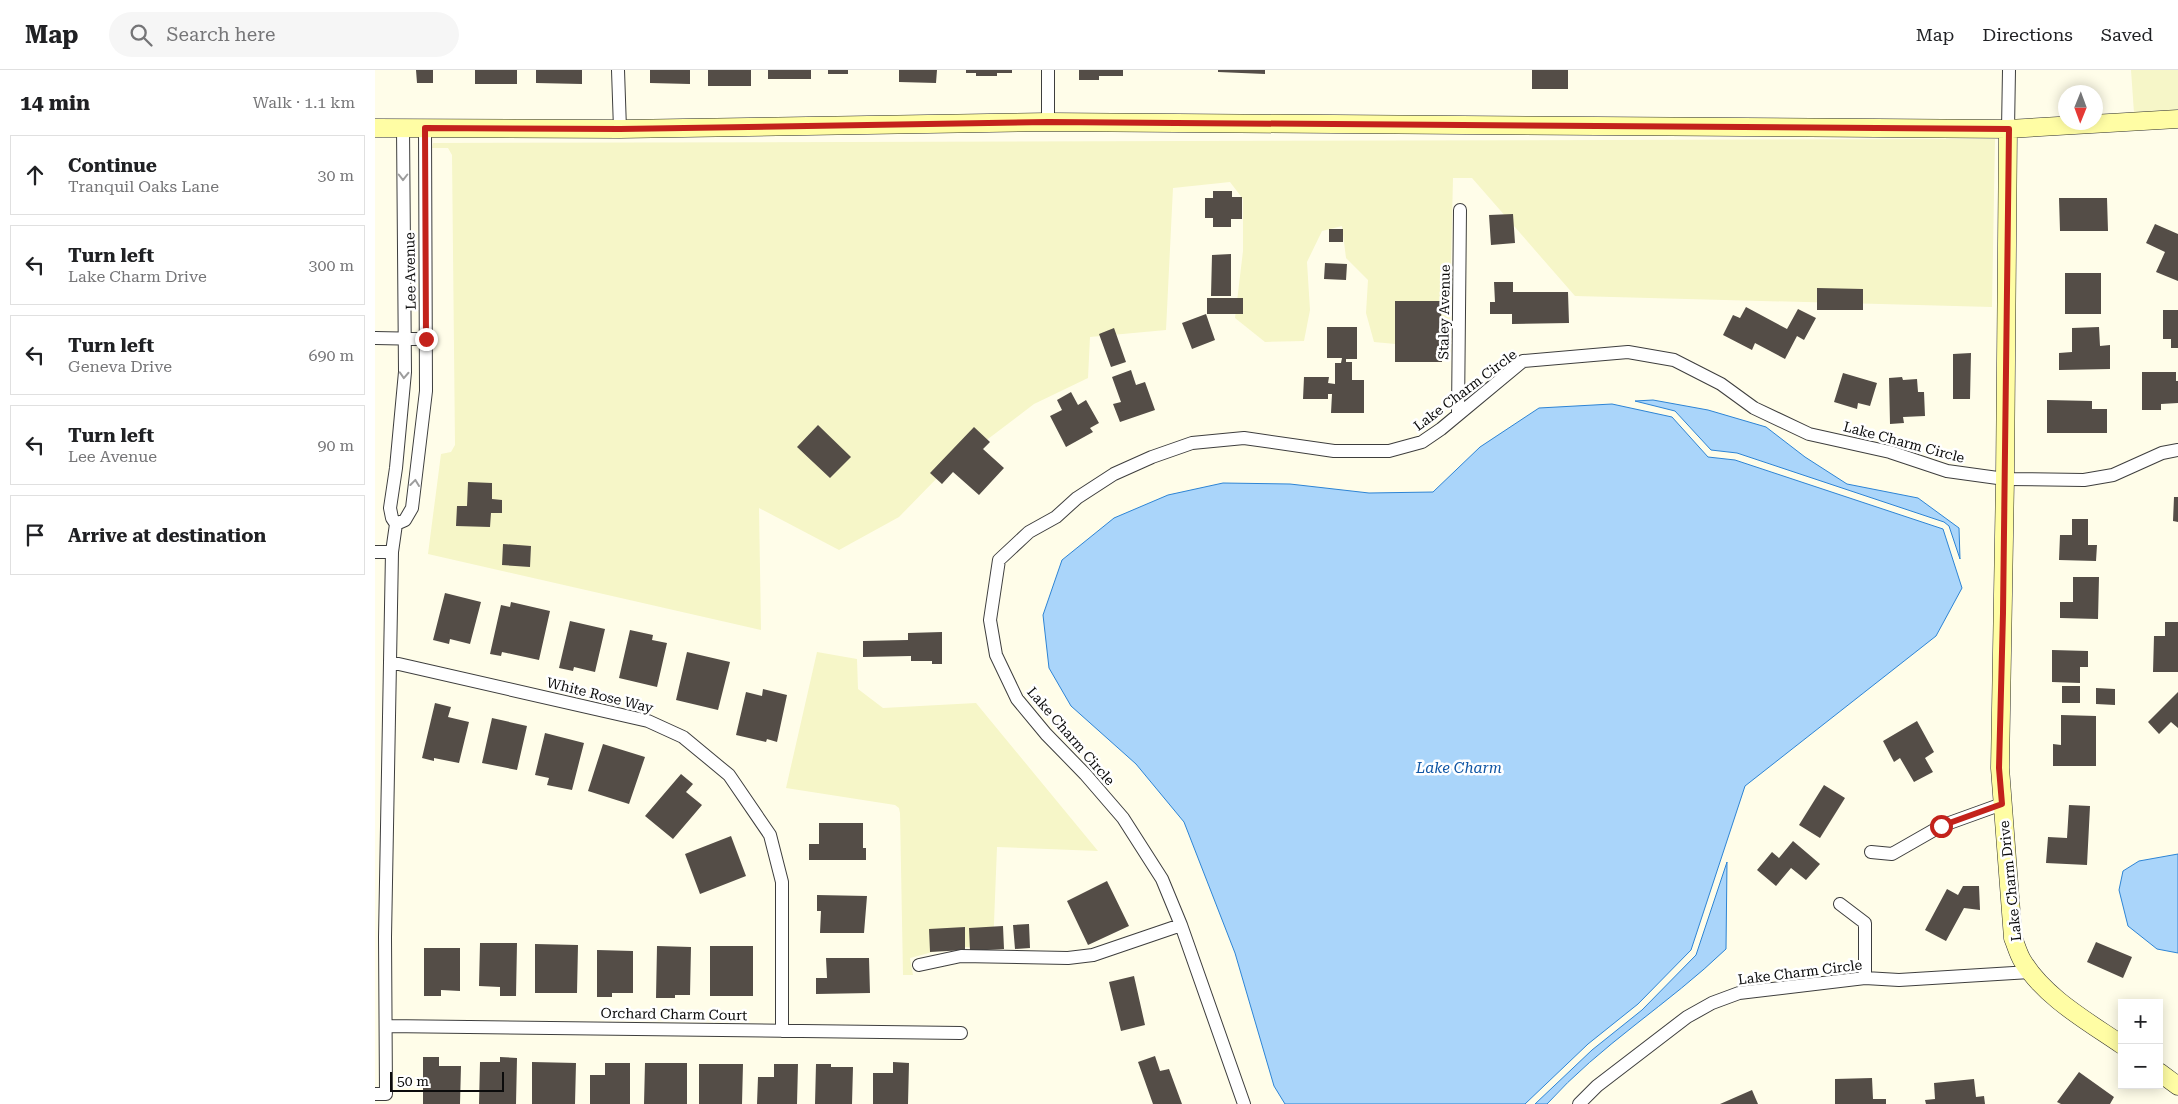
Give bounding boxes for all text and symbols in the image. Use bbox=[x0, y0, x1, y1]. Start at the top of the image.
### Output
search box bbox=[109, 12, 459, 57]
text: Map bbox=[25, 21, 79, 49]
icon: search bbox=[127, 21, 155, 49]
text: Search here bbox=[167, 23, 275, 46]
text: Map bbox=[1916, 24, 1954, 45]
text: Directions bbox=[1982, 24, 2073, 45]
text: Saved bbox=[2101, 24, 2153, 45]
north arrow bbox=[2058, 85, 2103, 130]
text: 14 min bbox=[20, 91, 90, 115]
text: Walk · 1.1 km bbox=[253, 93, 355, 112]
text: Continue bbox=[68, 154, 157, 177]
icon: ahead bbox=[21, 161, 49, 189]
text: 30 m bbox=[317, 166, 354, 185]
one-way arrow bbox=[398, 174, 408, 181]
text: Tranquil Oaks Lane bbox=[68, 177, 219, 196]
street label: Lee Avenue bbox=[401, 232, 419, 310]
text: Turn left bbox=[68, 244, 154, 267]
icon: left bbox=[21, 251, 49, 279]
text: 300 m bbox=[308, 256, 354, 275]
street label: Staley Avenue bbox=[1435, 264, 1453, 360]
text: Lake Charm Drive bbox=[68, 267, 207, 286]
route end bbox=[415, 328, 438, 351]
text: Turn left bbox=[68, 334, 154, 357]
icon: left bbox=[21, 341, 49, 369]
text: 690 m bbox=[308, 346, 354, 365]
street label: Lake Charm Circle bbox=[1410, 346, 1520, 434]
text: Geneva Drive bbox=[68, 357, 172, 376]
one-way arrow bbox=[399, 371, 410, 379]
street label: Lake Charm Circle bbox=[1842, 418, 1967, 466]
text: Turn left bbox=[68, 424, 154, 447]
icon: left bbox=[21, 431, 49, 459]
text: 90 m bbox=[317, 436, 354, 455]
text: Lee Avenue bbox=[68, 447, 157, 466]
one-way arrow bbox=[409, 479, 420, 487]
icon: arrive bbox=[21, 521, 49, 549]
text: Arrive at destination bbox=[68, 524, 266, 547]
street label: White Rose Way bbox=[545, 674, 656, 716]
street label: Lake Charm Circle bbox=[1024, 684, 1118, 789]
water label: Lake Charm bbox=[1415, 759, 1502, 777]
route start bbox=[1930, 815, 1953, 838]
street label: Lake Charm Drive bbox=[1996, 820, 2024, 942]
street label: Lake Charm Circle bbox=[1737, 956, 1863, 988]
map controls bbox=[2118, 999, 2163, 1089]
button: + bbox=[2118, 999, 2163, 1044]
street label: Orchard Charm Court bbox=[601, 1005, 747, 1023]
button: − bbox=[2118, 1044, 2163, 1089]
scale bar bbox=[390, 1069, 504, 1092]
text: 50 m bbox=[397, 1073, 429, 1089]

